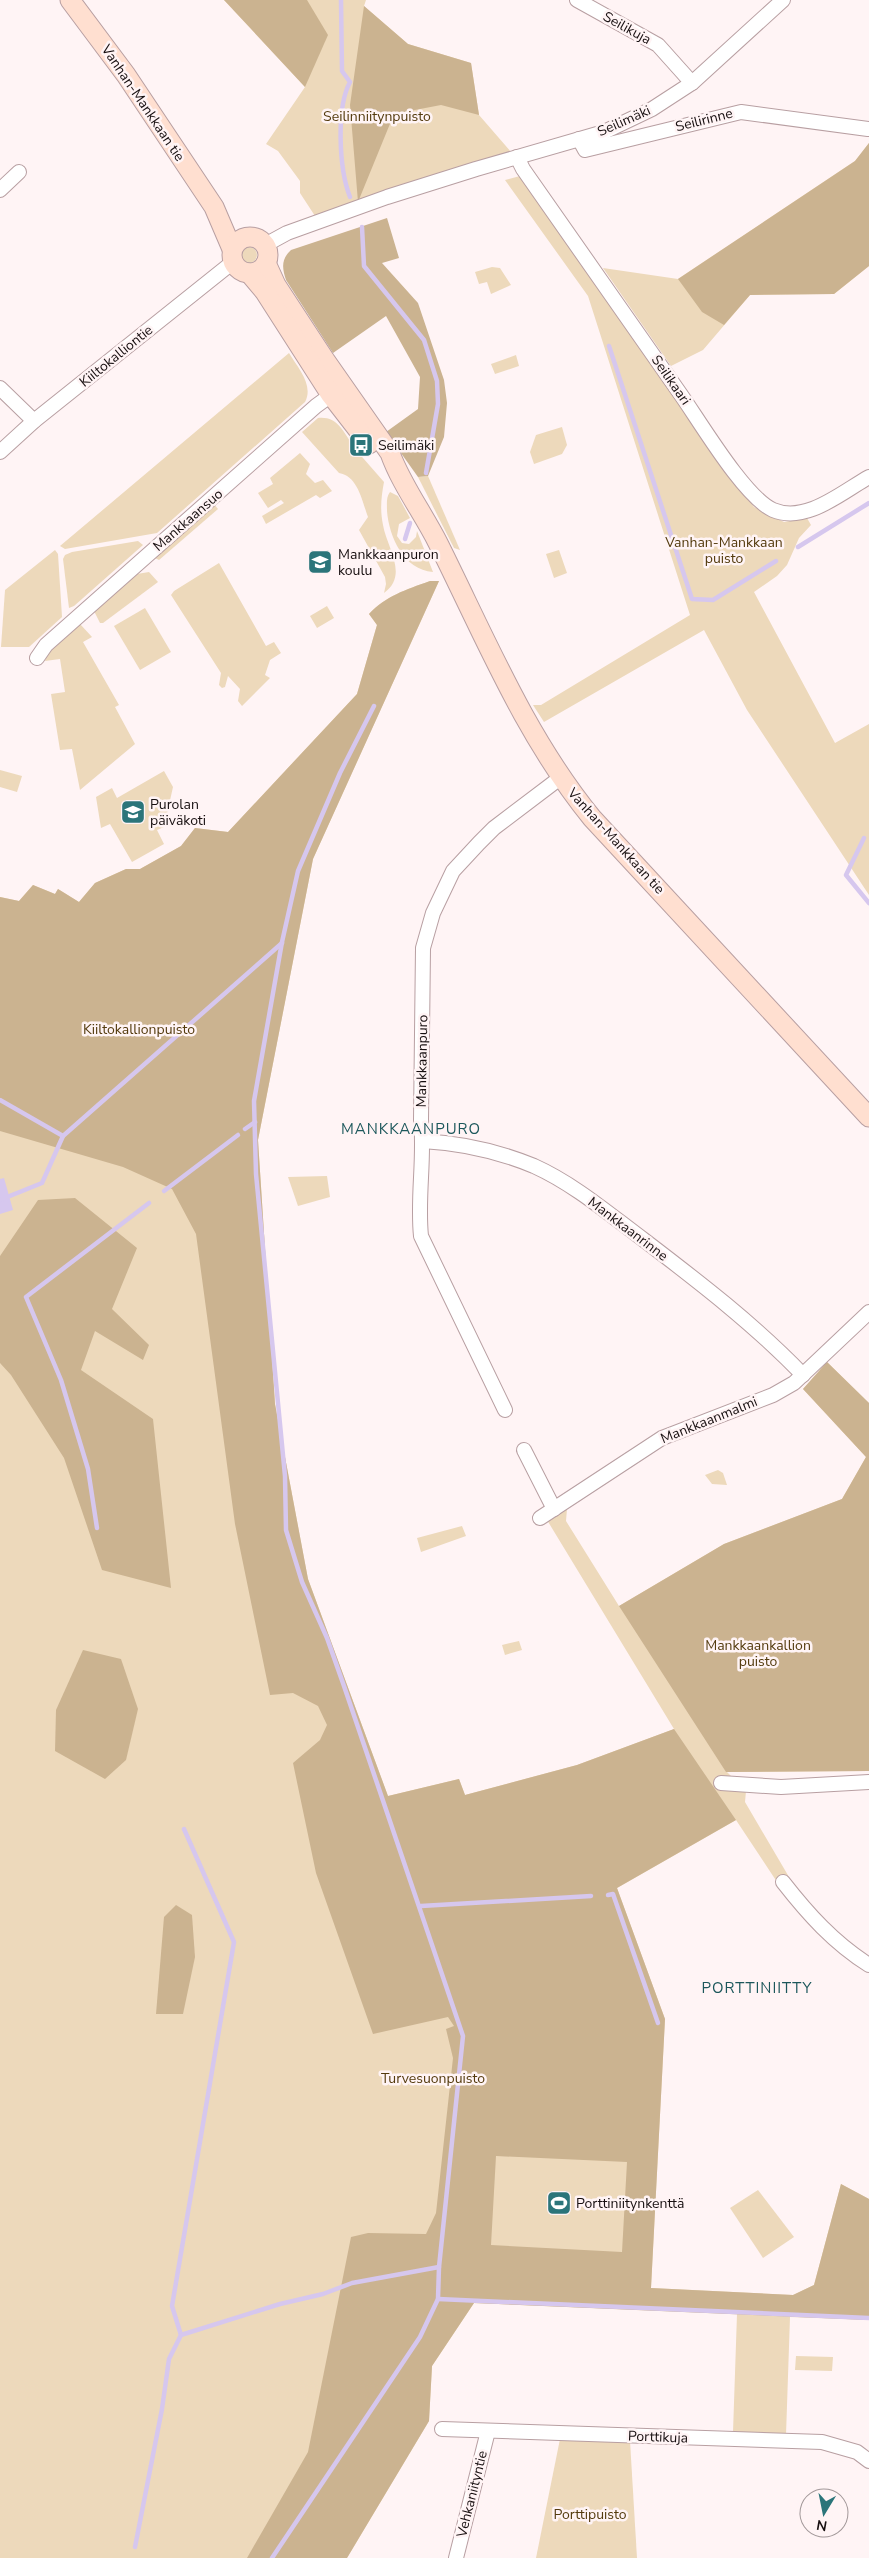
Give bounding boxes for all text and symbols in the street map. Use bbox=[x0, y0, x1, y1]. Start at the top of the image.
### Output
street label: Seilikuja bbox=[600, 7, 654, 49]
street label: Vanhan-Mankkaan tie bbox=[96, 40, 189, 165]
street label: Seilimäki bbox=[594, 101, 654, 141]
street label: Seilirinne bbox=[673, 104, 735, 136]
park label: Seilinniitynpuisto bbox=[323, 107, 431, 126]
street label: Kiiltokalliontie bbox=[75, 321, 157, 391]
street label: Seilikaari bbox=[647, 351, 695, 409]
bus stop icon: Seilimäki bbox=[348, 432, 374, 458]
place label: Seilimäki bbox=[378, 436, 434, 455]
street label: Mankkaansuo bbox=[149, 484, 227, 556]
park label: Vanhan-Mankkaan puisto bbox=[664, 533, 783, 568]
place label: Mankkaanpuron koulu bbox=[338, 545, 439, 580]
school or university icon: Mankkaanpuron koulu bbox=[307, 549, 333, 575]
street label: Vanhan-Mankkaan tie bbox=[563, 783, 669, 898]
place label: Purolan päiväkoti bbox=[150, 795, 206, 830]
school or university icon: Purolan päiväkoti bbox=[120, 799, 146, 825]
street label: Mankkaanpuro bbox=[412, 1014, 432, 1108]
park label: Kiiltokallionpuisto bbox=[83, 1020, 195, 1039]
district label: MANKKAANPURO bbox=[341, 1119, 481, 1139]
street label: Mankkaanrinne bbox=[584, 1193, 672, 1265]
street label: Mankkaanmalmi bbox=[658, 1392, 760, 1448]
park label: Mankkaankallion puisto bbox=[705, 1636, 811, 1671]
district label: PORTTINIITTY bbox=[702, 1978, 812, 1998]
park label: Turvesuonpuisto bbox=[381, 2069, 485, 2088]
sports icon: Porttiniitynkenttä bbox=[546, 2190, 572, 2216]
place label: Porttiniitynkenttä bbox=[576, 2194, 684, 2213]
street label: Porttikuja bbox=[628, 2426, 688, 2448]
street label: Vehkaniityntie bbox=[452, 2449, 492, 2540]
north arrow bbox=[799, 2488, 849, 2538]
park label: Porttipuisto bbox=[553, 2505, 627, 2524]
text: N bbox=[815, 2515, 829, 2536]

